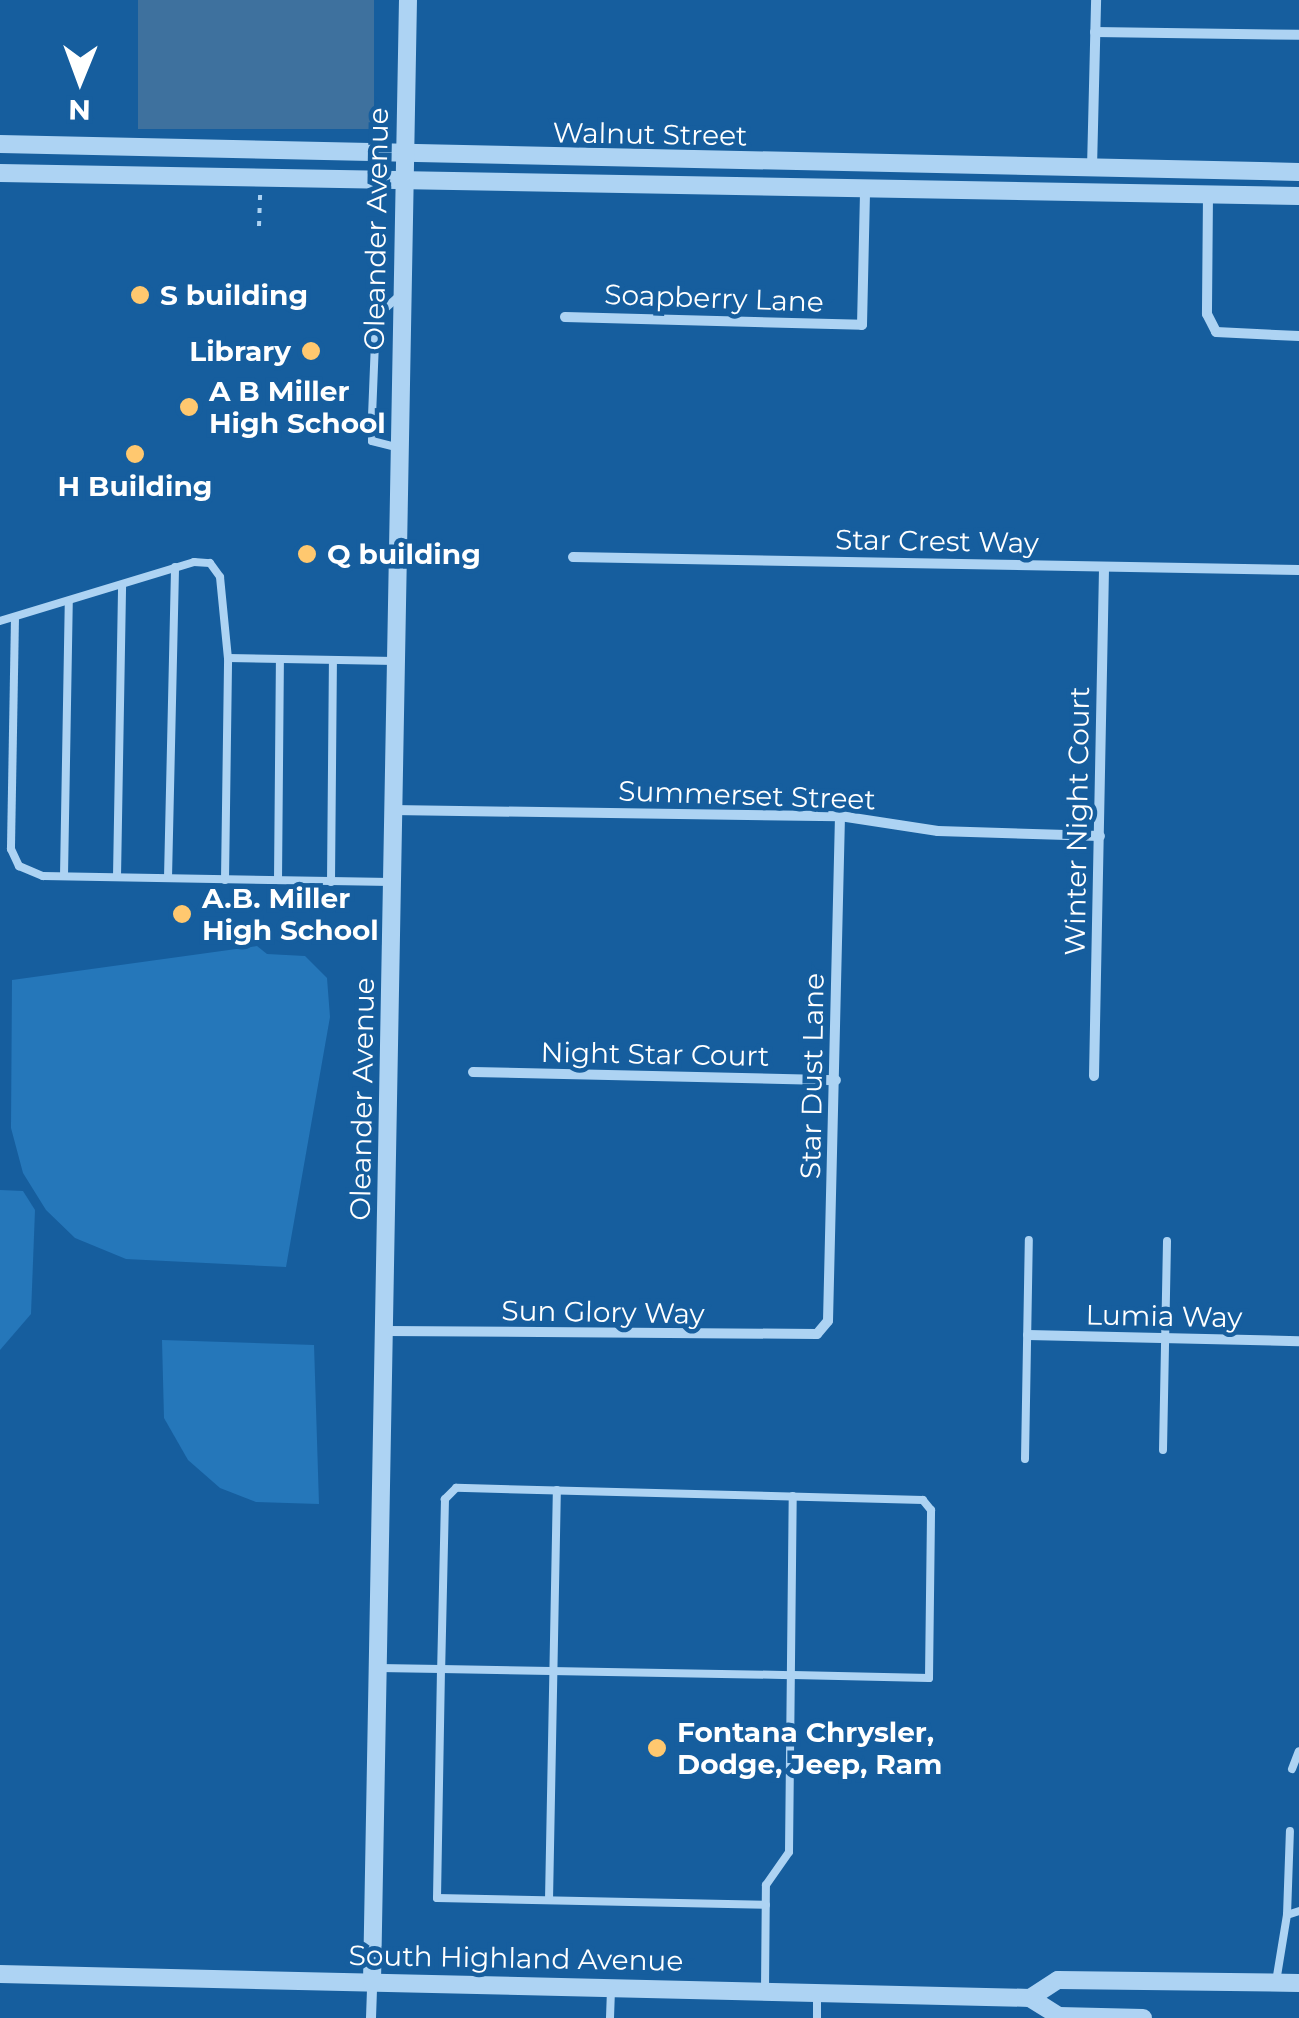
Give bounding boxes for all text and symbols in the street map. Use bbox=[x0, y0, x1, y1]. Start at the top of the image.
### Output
north arrow bbox=[30, 30, 130, 130]
text: N bbox=[68, 93, 91, 127]
street label: Oleander Avenue bbox=[357, 107, 395, 351]
street label: Walnut Street bbox=[552, 116, 748, 152]
street label: Soapberry Lane bbox=[604, 277, 824, 319]
place label: S building bbox=[160, 278, 308, 312]
marker: S building bbox=[129, 284, 151, 306]
place label: Library bbox=[189, 334, 291, 368]
marker: Library bbox=[300, 340, 322, 362]
place label: A B Miller High School bbox=[209, 374, 386, 440]
marker: A B Miller High School bbox=[178, 396, 200, 418]
marker: H Building bbox=[124, 443, 146, 465]
place label: H Building bbox=[58, 469, 212, 503]
street label: Star Crest Way bbox=[835, 522, 1039, 560]
place label: Q building bbox=[327, 537, 481, 571]
marker: Q building bbox=[296, 543, 318, 565]
street label: Winter Night Court bbox=[1058, 686, 1096, 956]
street label: Summerset Street bbox=[618, 774, 876, 816]
place label: A.B. Miller High School bbox=[202, 881, 379, 947]
marker: A.B. Miller High School bbox=[171, 903, 193, 925]
street label: Star Dust Lane bbox=[793, 973, 831, 1179]
street label: Oleander Avenue bbox=[343, 977, 381, 1221]
street label: Night Star Court bbox=[540, 1035, 770, 1073]
street label: Sun Glory Way bbox=[501, 1293, 705, 1331]
street label: Lumia Way bbox=[1085, 1298, 1243, 1334]
place label: Fontana Chrysler, Dodge, Jeep, Ram bbox=[677, 1715, 942, 1781]
marker: Fontana Chrysler, Dodge, Jeep, Ram bbox=[646, 1737, 668, 1759]
street label: South Highland Avenue bbox=[348, 1938, 684, 1978]

